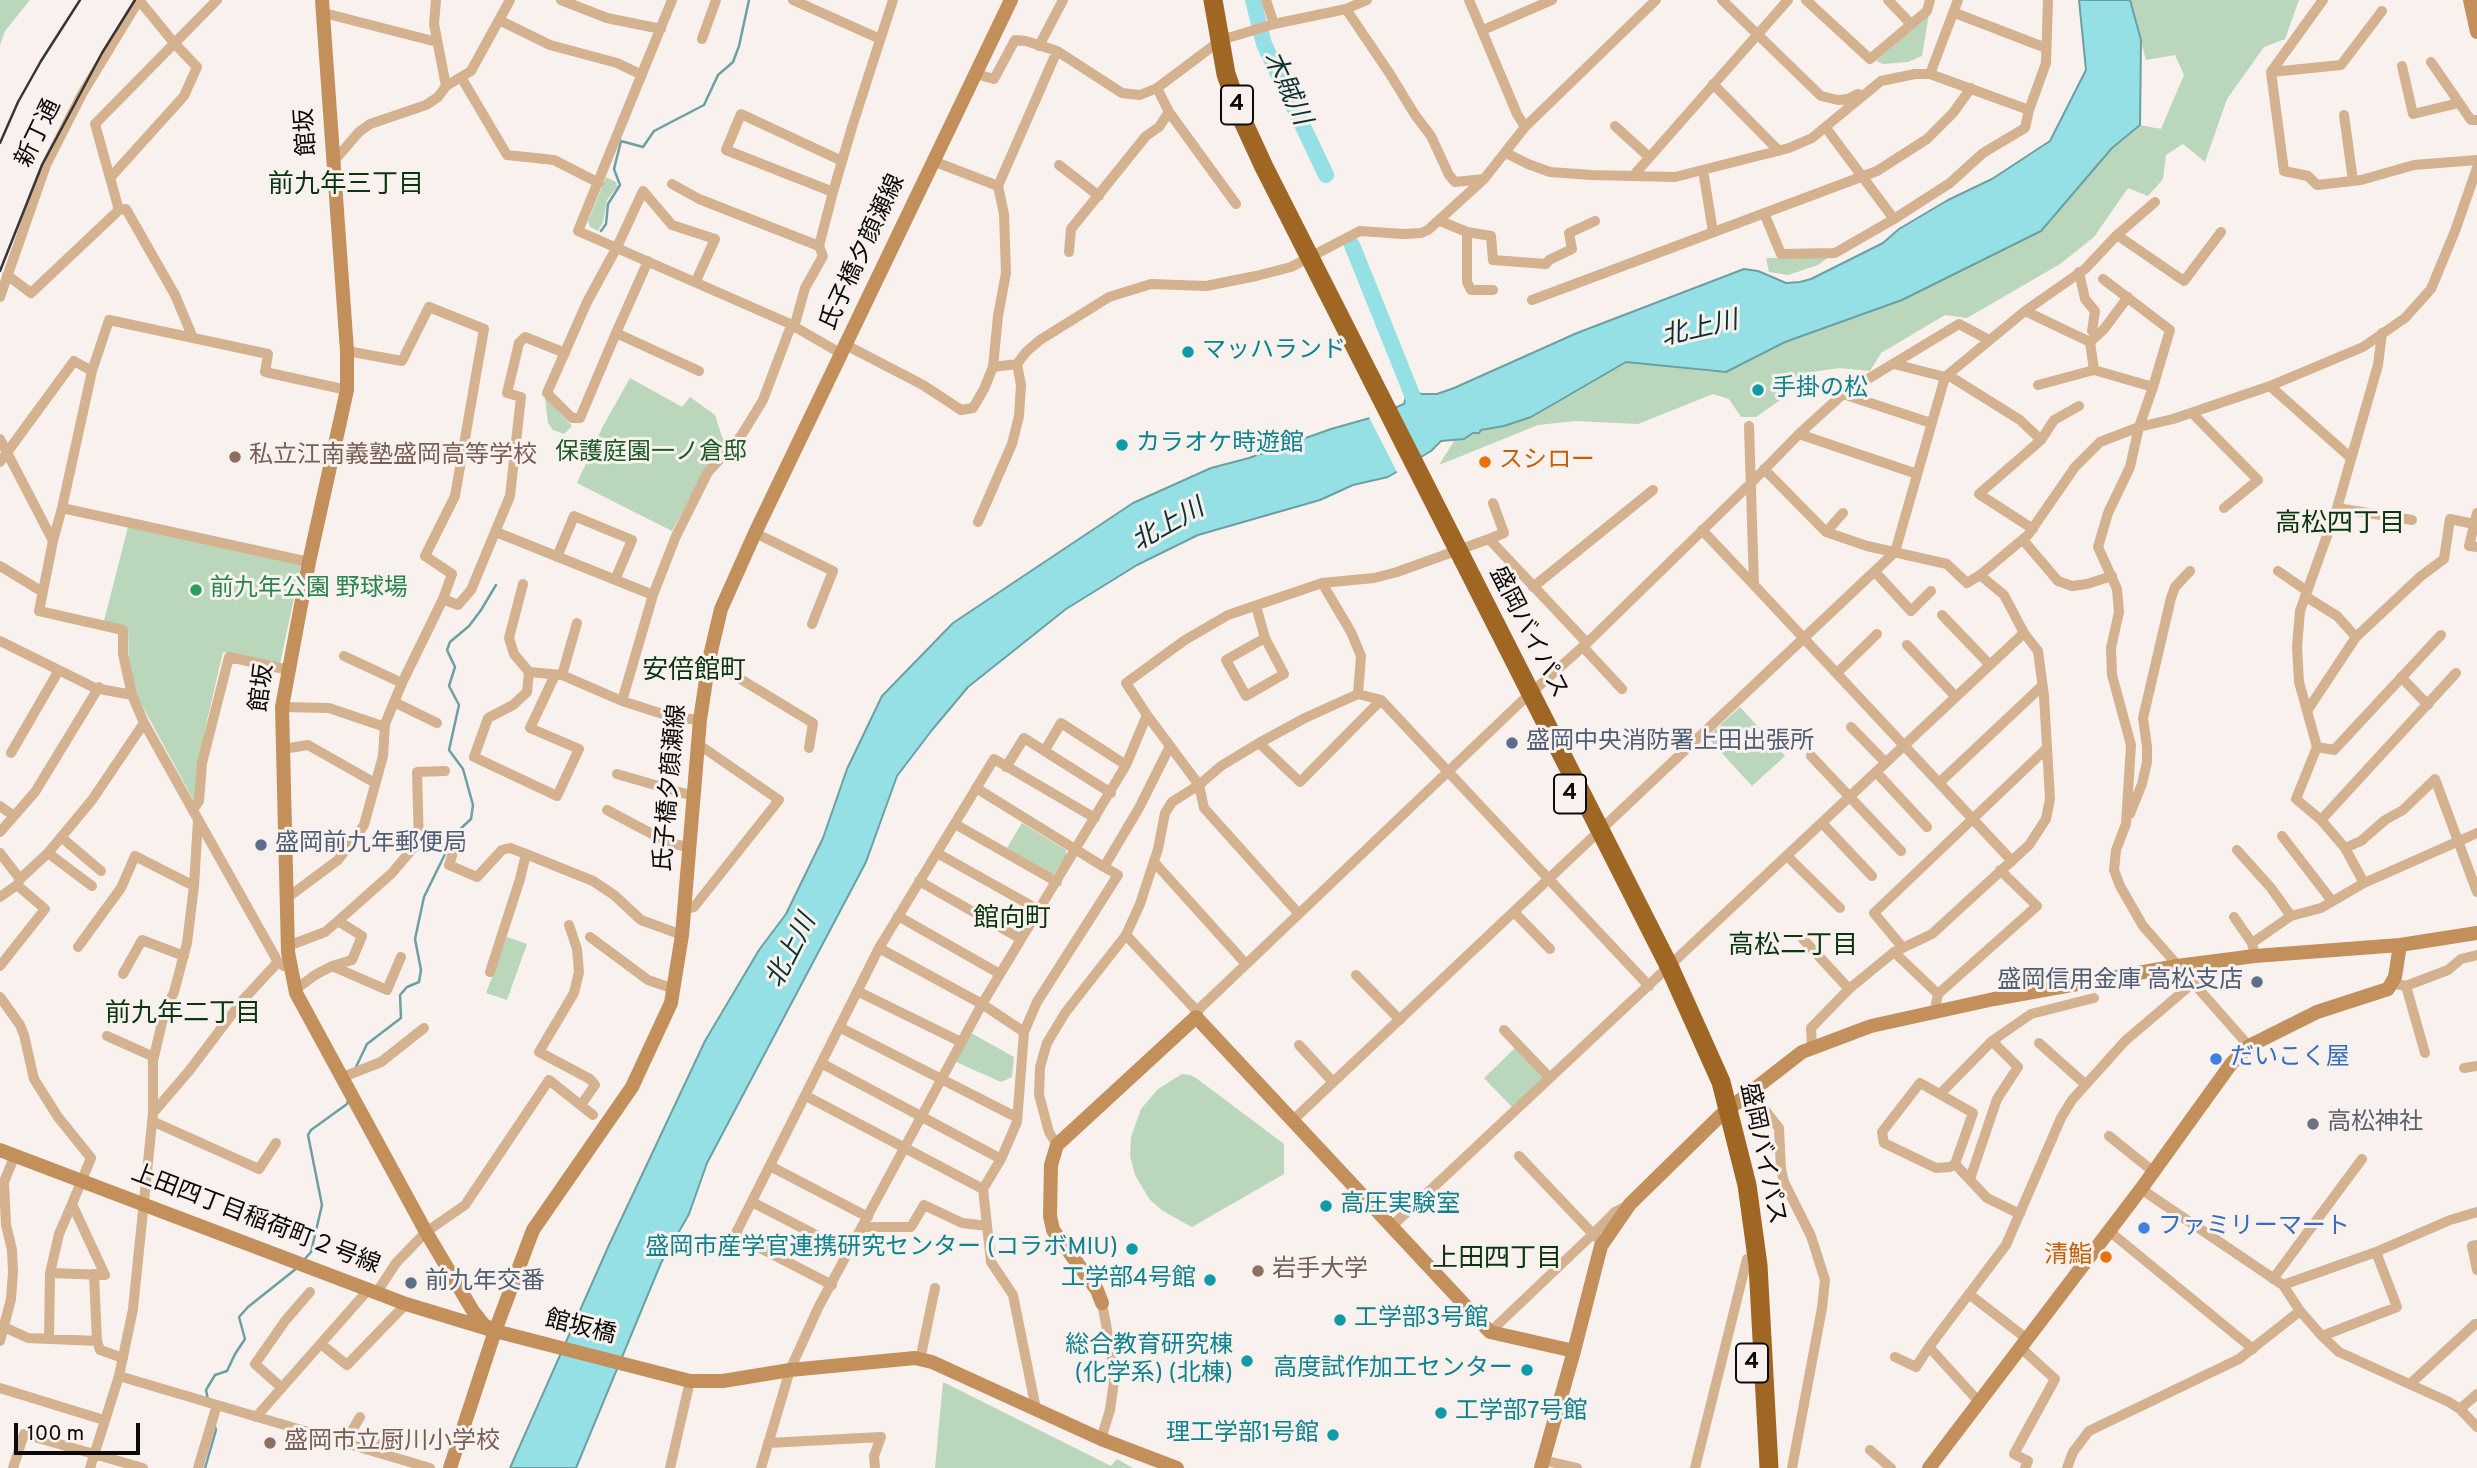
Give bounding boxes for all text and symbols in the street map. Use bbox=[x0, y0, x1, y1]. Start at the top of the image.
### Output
water label: 木賊川 bbox=[1254, 47, 1316, 131]
road number: 4 bbox=[1221, 86, 1253, 124]
street label: 新丁通 bbox=[11, 95, 69, 173]
street label: 館坂 bbox=[292, 107, 324, 157]
district label: 前九年三丁目 bbox=[268, 171, 424, 203]
street label: 氏子橋夕顔瀬線 bbox=[815, 171, 913, 335]
water label: 北上川 bbox=[1658, 307, 1742, 355]
place label: マッハランド bbox=[1202, 338, 1346, 366]
marker: マッハランド bbox=[1180, 344, 1196, 360]
place label: 手掛の松 bbox=[1772, 376, 1868, 404]
marker: 手掛の松 bbox=[1750, 382, 1766, 398]
place label: カラオケ時遊館 bbox=[1136, 431, 1304, 459]
marker: カラオケ時遊館 bbox=[1114, 437, 1130, 453]
park label: 保護庭園一ノ倉邸 bbox=[555, 440, 747, 468]
place label: 私立江南義塾盛岡高等学校 bbox=[249, 443, 537, 471]
place label: スシロー bbox=[1499, 448, 1595, 476]
marker: 私立江南義塾盛岡高等学校 bbox=[227, 449, 243, 465]
marker: スシロー bbox=[1477, 454, 1493, 470]
water label: 北上川 bbox=[1127, 494, 1211, 560]
district label: 高松四丁目 bbox=[2275, 510, 2405, 542]
street label: 盛岡バイパス bbox=[1481, 562, 1573, 704]
place label: 前九年公園 野球場 bbox=[210, 576, 408, 604]
marker: 前九年公園 野球場 bbox=[188, 582, 204, 598]
district label: 安倍館町 bbox=[642, 657, 746, 689]
street label: 館坂 bbox=[247, 662, 281, 714]
street label: 氏子橋夕顔瀬線 bbox=[650, 703, 694, 873]
place label: 盛岡中央消防署上田出張所 bbox=[1526, 729, 1814, 757]
marker: 盛岡中央消防署上田出張所 bbox=[1504, 735, 1520, 751]
road number: 4 bbox=[1554, 774, 1586, 814]
place label: 盛岡前九年郵便局 bbox=[275, 831, 467, 859]
marker: 盛岡前九年郵便局 bbox=[253, 837, 269, 853]
district label: 館向町 bbox=[973, 905, 1051, 937]
water label: 北上川 bbox=[761, 910, 825, 994]
district label: 高松二丁目 bbox=[1728, 932, 1858, 964]
place label: 盛岡信用金庫 高松支店 bbox=[1997, 968, 2243, 996]
marker: 盛岡信用金庫 高松支店 bbox=[2249, 974, 2265, 990]
district label: 前九年二丁目 bbox=[105, 1000, 261, 1032]
place label: だいこく屋 bbox=[2230, 1045, 2350, 1073]
marker: だいこく屋 bbox=[2208, 1051, 2224, 1067]
street label: 盛岡バイパス bbox=[1732, 1081, 1790, 1227]
place label: 高松神社 bbox=[2327, 1110, 2423, 1138]
marker: 高松神社 bbox=[2305, 1116, 2321, 1132]
street label: 上田四丁目稲荷町２号線 bbox=[127, 1160, 383, 1282]
place label: 高圧実験室 bbox=[1340, 1192, 1460, 1220]
marker: 高圧実験室 bbox=[1318, 1198, 1334, 1214]
place label: ファミリーマート bbox=[2158, 1214, 2350, 1242]
marker: ファミリーマート bbox=[2136, 1220, 2152, 1236]
place label: 盛岡市産学官連携研究センター (コラボMIU) bbox=[645, 1235, 1118, 1263]
marker: 盛岡市産学官連携研究センター (コラボMIU) bbox=[1124, 1241, 1140, 1257]
place label: 清鮨 bbox=[2044, 1243, 2092, 1271]
district label: 上田四丁目 bbox=[1432, 1245, 1562, 1277]
marker: 清鮨 bbox=[2098, 1249, 2114, 1265]
place label: 岩手大学 bbox=[1272, 1257, 1368, 1285]
marker: 岩手大学 bbox=[1250, 1263, 1266, 1279]
place label: 工学部4号館 bbox=[1061, 1266, 1196, 1294]
place label: 前九年交番 bbox=[425, 1269, 545, 1297]
marker: 工学部4号館 bbox=[1202, 1272, 1218, 1288]
marker: 前九年交番 bbox=[403, 1275, 419, 1291]
street label: 館坂橋 bbox=[542, 1306, 618, 1352]
place label: 工学部3号館 bbox=[1354, 1306, 1488, 1334]
marker: 工学部3号館 bbox=[1332, 1312, 1348, 1328]
place label: 総合教育研究棟 (化学系) (北棟) bbox=[1065, 1333, 1233, 1389]
road number: 4 bbox=[1736, 1344, 1768, 1382]
marker: 総合教育研究棟 (化学系) (北棟) bbox=[1239, 1353, 1255, 1369]
place label: 高度試作加工センター bbox=[1273, 1356, 1513, 1384]
marker: 高度試作加工センター bbox=[1519, 1362, 1535, 1378]
place label: 工学部7号館 bbox=[1455, 1399, 1588, 1427]
marker: 工学部7号館 bbox=[1433, 1405, 1449, 1421]
scale bar bbox=[18, 1408, 144, 1452]
text: 100 m bbox=[27, 1421, 84, 1448]
place label: 理工学部1号館 bbox=[1166, 1421, 1319, 1449]
marker: 理工学部1号館 bbox=[1325, 1427, 1341, 1443]
place label: 盛岡市立厨川小学校 bbox=[284, 1429, 500, 1457]
marker: 盛岡市立厨川小学校 bbox=[262, 1435, 278, 1451]

